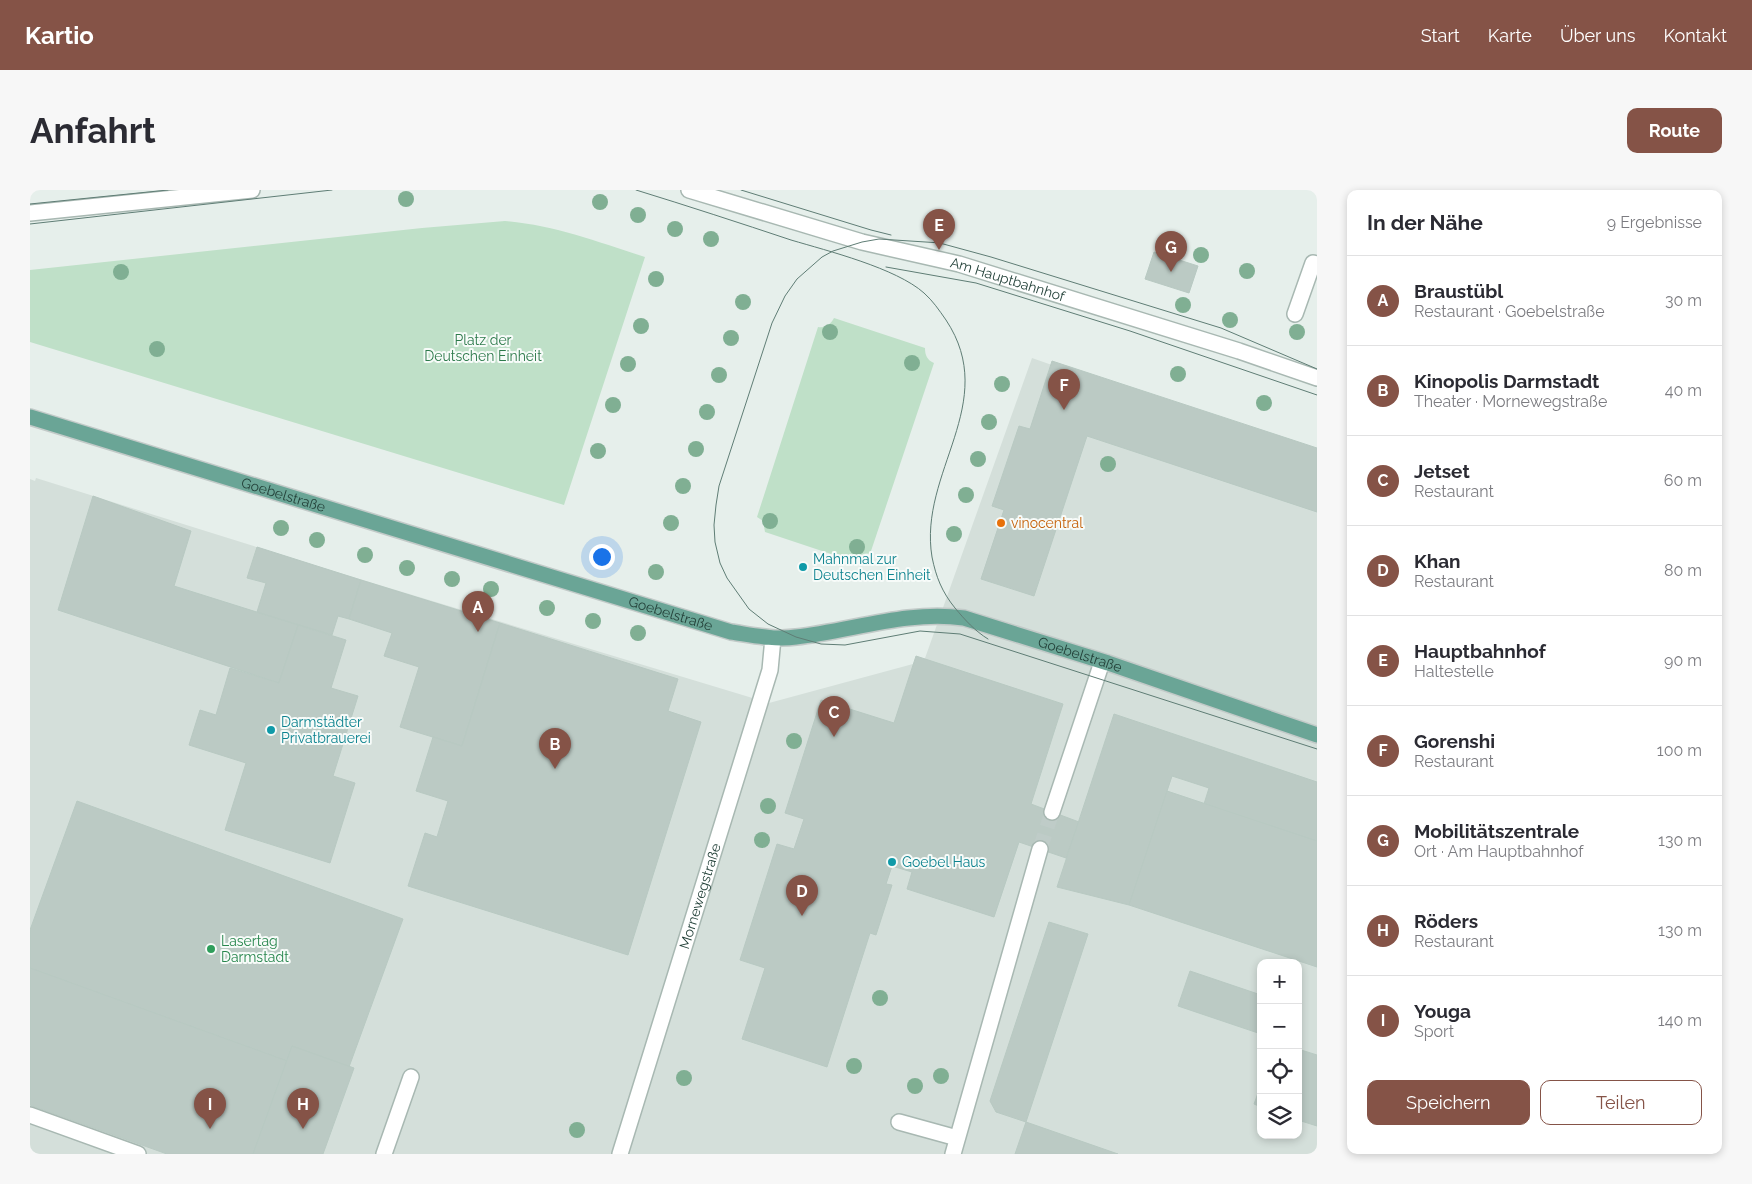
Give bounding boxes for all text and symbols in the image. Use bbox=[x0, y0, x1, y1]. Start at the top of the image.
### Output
text: Kartio bbox=[25, 21, 94, 50]
text: Start bbox=[1421, 25, 1460, 46]
text: Karte bbox=[1488, 25, 1532, 46]
text: Über uns bbox=[1560, 25, 1635, 46]
text: Kontakt bbox=[1663, 25, 1727, 46]
button: Route bbox=[1627, 108, 1722, 153]
text: Anfahrt bbox=[30, 110, 156, 151]
pin: E bbox=[923, 209, 955, 250]
text: In der Nähe bbox=[1367, 210, 1483, 235]
text: 9 Ergebnisse bbox=[1607, 213, 1702, 232]
pin: G bbox=[1155, 231, 1187, 272]
street label: Am Hauptbahnhof bbox=[949, 254, 1068, 305]
text: Braustübl bbox=[1414, 280, 1503, 302]
text: A bbox=[1378, 291, 1388, 310]
text: 30 m bbox=[1665, 291, 1702, 310]
text: Restaurant · Goebelstraße bbox=[1414, 302, 1605, 321]
park label: Platz der Deutschen Einheit bbox=[424, 332, 542, 364]
pin: F bbox=[1048, 369, 1080, 410]
text: Kinopolis Darmstadt bbox=[1414, 370, 1599, 392]
text: B bbox=[1378, 381, 1388, 400]
text: 40 m bbox=[1665, 381, 1702, 400]
text: Theater · Mornewegstraße bbox=[1414, 392, 1607, 411]
text: Jetset bbox=[1414, 460, 1470, 482]
text: C bbox=[1378, 471, 1388, 490]
text: 60 m bbox=[1664, 471, 1702, 490]
street label: Goebelstraße bbox=[239, 474, 327, 515]
text: Restaurant bbox=[1414, 482, 1494, 501]
place label: vinocentral bbox=[1011, 515, 1083, 531]
marker: vinocentral bbox=[995, 517, 1007, 529]
your location bbox=[589, 544, 615, 570]
text: Khan bbox=[1414, 550, 1461, 572]
place label: Mahnmal zur Deutschen Einheit bbox=[813, 551, 931, 583]
marker: Mahnmal zur Deutschen Einheit bbox=[797, 561, 809, 573]
text: D bbox=[1377, 561, 1389, 580]
text: 80 m bbox=[1664, 561, 1702, 580]
text: Restaurant bbox=[1414, 572, 1494, 591]
pin: A bbox=[462, 591, 494, 632]
street label: Goebelstraße bbox=[627, 593, 715, 634]
street label: Goebelstraße bbox=[1036, 634, 1124, 675]
text: Hauptbahnhof bbox=[1414, 640, 1546, 662]
text: E bbox=[1378, 651, 1388, 670]
text: 90 m bbox=[1664, 651, 1702, 670]
text: Haltestelle bbox=[1414, 662, 1494, 681]
pin: C bbox=[818, 696, 850, 737]
place label: Darmstädter Privatbrauerei bbox=[281, 714, 371, 746]
marker: Darmstädter Privatbrauerei bbox=[265, 724, 277, 736]
pin: B bbox=[539, 728, 571, 769]
text: Gorenshi bbox=[1414, 730, 1495, 752]
text: F bbox=[1378, 741, 1388, 760]
text: 100 m bbox=[1657, 741, 1702, 760]
text: Restaurant bbox=[1414, 752, 1494, 771]
text: Mobilitätszentrale bbox=[1414, 820, 1579, 842]
text: G bbox=[1377, 831, 1389, 850]
text: 130 m bbox=[1658, 831, 1702, 850]
street label: Mornewegstraße bbox=[676, 841, 724, 951]
text: Ort · Am Hauptbahnhof bbox=[1414, 842, 1584, 861]
place label: Goebel Haus bbox=[902, 854, 986, 870]
marker: Goebel Haus bbox=[886, 856, 898, 868]
pin: D bbox=[786, 875, 818, 916]
text: Röders bbox=[1414, 910, 1478, 932]
text: H bbox=[1377, 921, 1389, 940]
text: 130 m bbox=[1658, 921, 1702, 940]
text: Restaurant bbox=[1414, 932, 1494, 951]
place label: Lasertag Darmstadt bbox=[221, 933, 289, 965]
marker: Lasertag Darmstadt bbox=[205, 943, 217, 955]
map controls bbox=[1257, 959, 1302, 1139]
button: + bbox=[1257, 959, 1302, 1004]
text: Youga bbox=[1414, 1000, 1471, 1022]
button: − bbox=[1257, 1004, 1302, 1049]
text: I bbox=[1381, 1011, 1385, 1030]
text: 140 m bbox=[1658, 1011, 1702, 1030]
text: Sport bbox=[1414, 1022, 1454, 1041]
button: locate bbox=[1257, 1049, 1302, 1094]
button: Speichern bbox=[1367, 1080, 1530, 1125]
button: Teilen bbox=[1540, 1080, 1702, 1125]
pin: I bbox=[194, 1088, 226, 1129]
pin: H bbox=[287, 1088, 319, 1129]
button: layers bbox=[1257, 1094, 1302, 1139]

